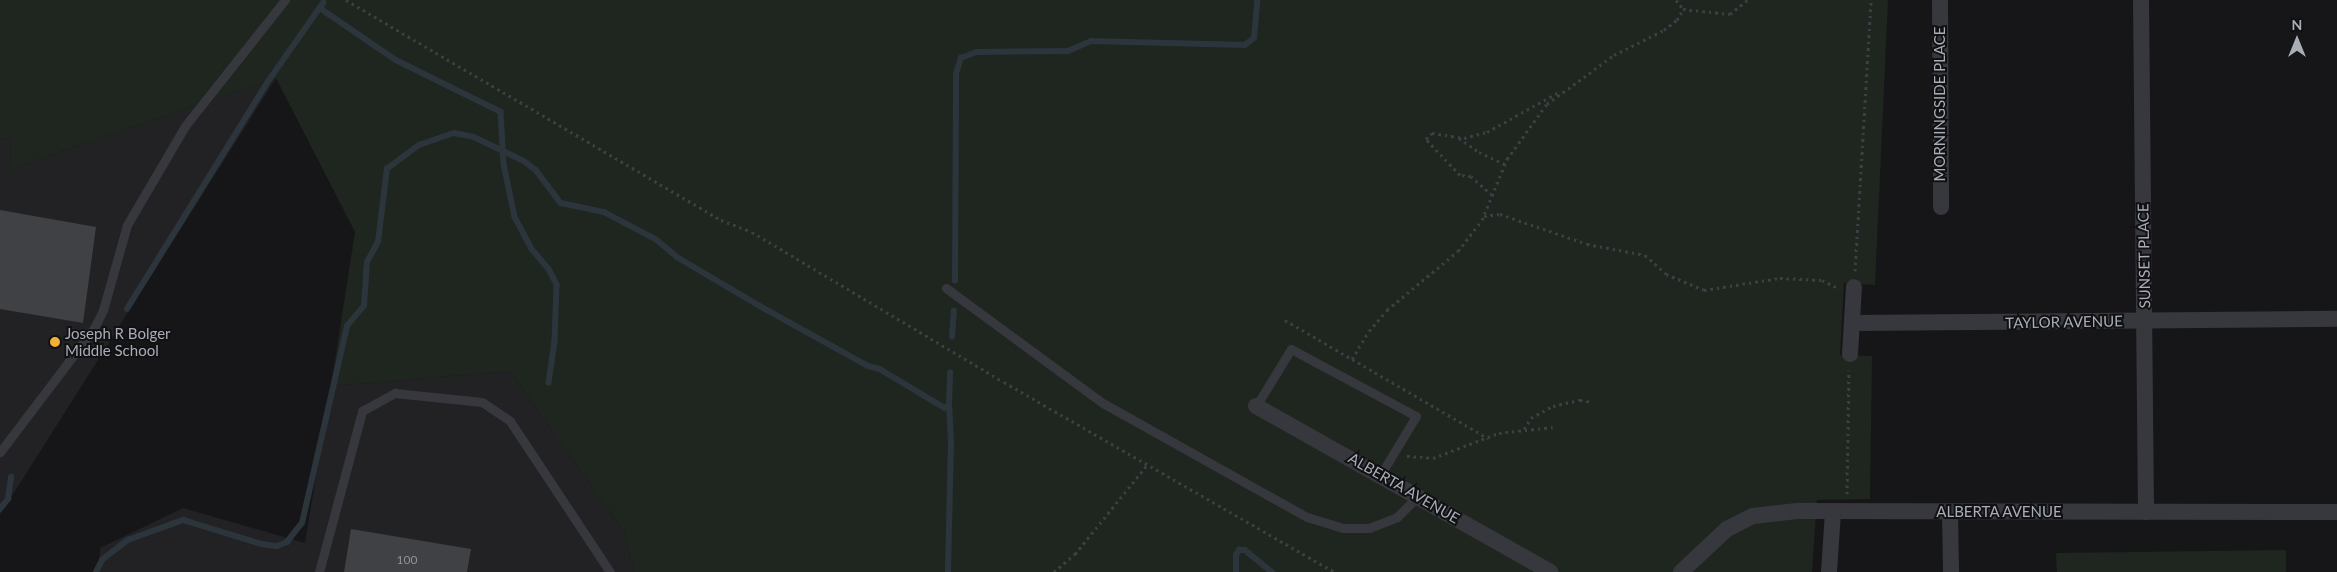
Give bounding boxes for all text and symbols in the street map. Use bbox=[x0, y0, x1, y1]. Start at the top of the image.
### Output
north arrow bbox=[2272, 15, 2322, 65]
text: N bbox=[2292, 16, 2302, 33]
street label: MORNINGSIDE PLACE bbox=[1931, 27, 1949, 181]
street label: SUNSET PLACE bbox=[2134, 203, 2154, 309]
street label: TAYLOR AVENUE bbox=[2005, 312, 2123, 332]
place label: Joseph R Bolger Middle School bbox=[65, 324, 171, 359]
marker: Joseph R Bolger Middle School bbox=[49, 336, 61, 348]
street label: ALBERTA AVENUE bbox=[1345, 449, 1463, 527]
street label: ALBERTA AVENUE bbox=[1936, 503, 2062, 521]
house number: 100 bbox=[397, 553, 417, 567]

